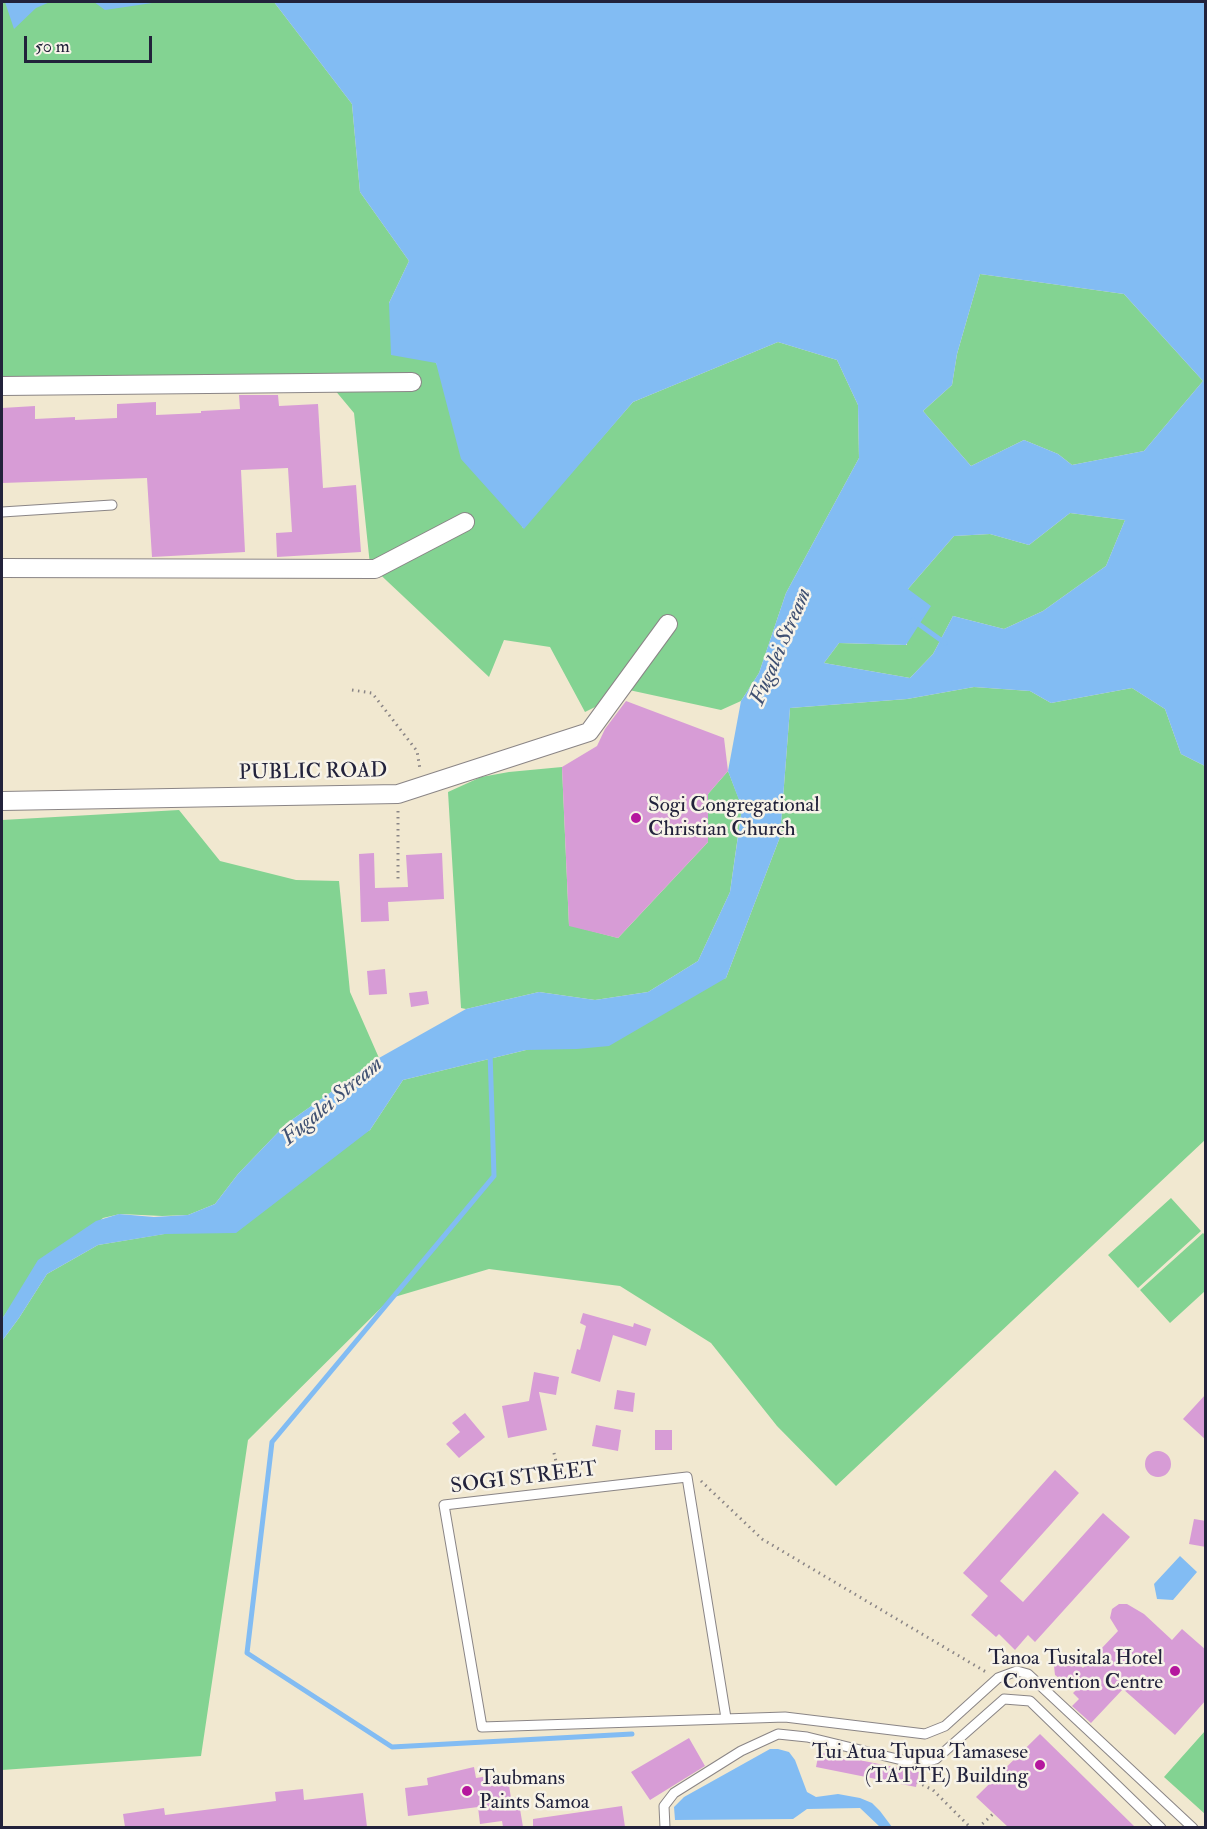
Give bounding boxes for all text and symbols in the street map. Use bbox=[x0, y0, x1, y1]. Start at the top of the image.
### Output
scale bar bbox=[27, 24, 154, 62]
text: 50 m bbox=[35, 35, 70, 58]
water label: Fugalei Stream bbox=[746, 585, 818, 709]
street label: PUBLIC ROAD bbox=[238, 759, 388, 787]
place label: Sogi Congregational Christian Church bbox=[648, 793, 820, 843]
marker: Sogi Congregational Christian Church bbox=[629, 811, 643, 825]
water label: Fugalei Stream bbox=[277, 1052, 389, 1152]
street label: SOGI STREET bbox=[449, 1458, 599, 1500]
place label: Tanoa Tusitala Hotel Convention Centre bbox=[988, 1646, 1163, 1696]
marker: Tanoa Tusitala Hotel Convention Centre bbox=[1168, 1664, 1182, 1678]
place label: Tui Atua Tupua Tamasese (TATTE) Building bbox=[812, 1740, 1028, 1790]
marker: Tui Atua Tupua Tamasese (TATTE) Building bbox=[1033, 1758, 1047, 1772]
place label: Taubmans Paints Samoa bbox=[479, 1766, 589, 1816]
marker: Taubmans Paints Samoa bbox=[460, 1784, 474, 1798]

